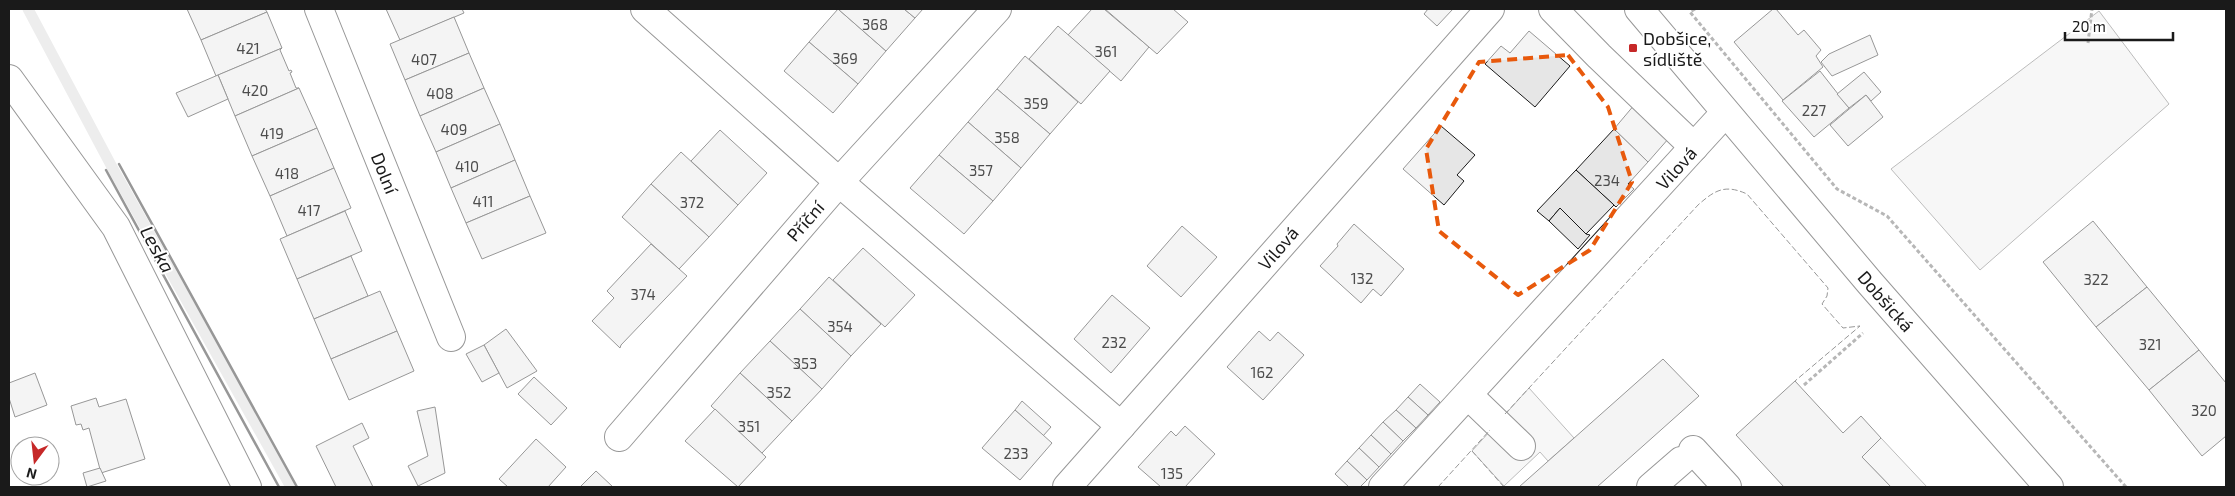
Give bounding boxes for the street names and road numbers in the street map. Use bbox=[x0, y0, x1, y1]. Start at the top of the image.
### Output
street label: Vilová bbox=[1651, 142, 1701, 194]
street label: Dolní bbox=[367, 149, 403, 197]
street label: Příční bbox=[782, 196, 829, 246]
street label: Vilová bbox=[1253, 222, 1303, 274]
street label: Dobšická bbox=[1853, 266, 1919, 336]

